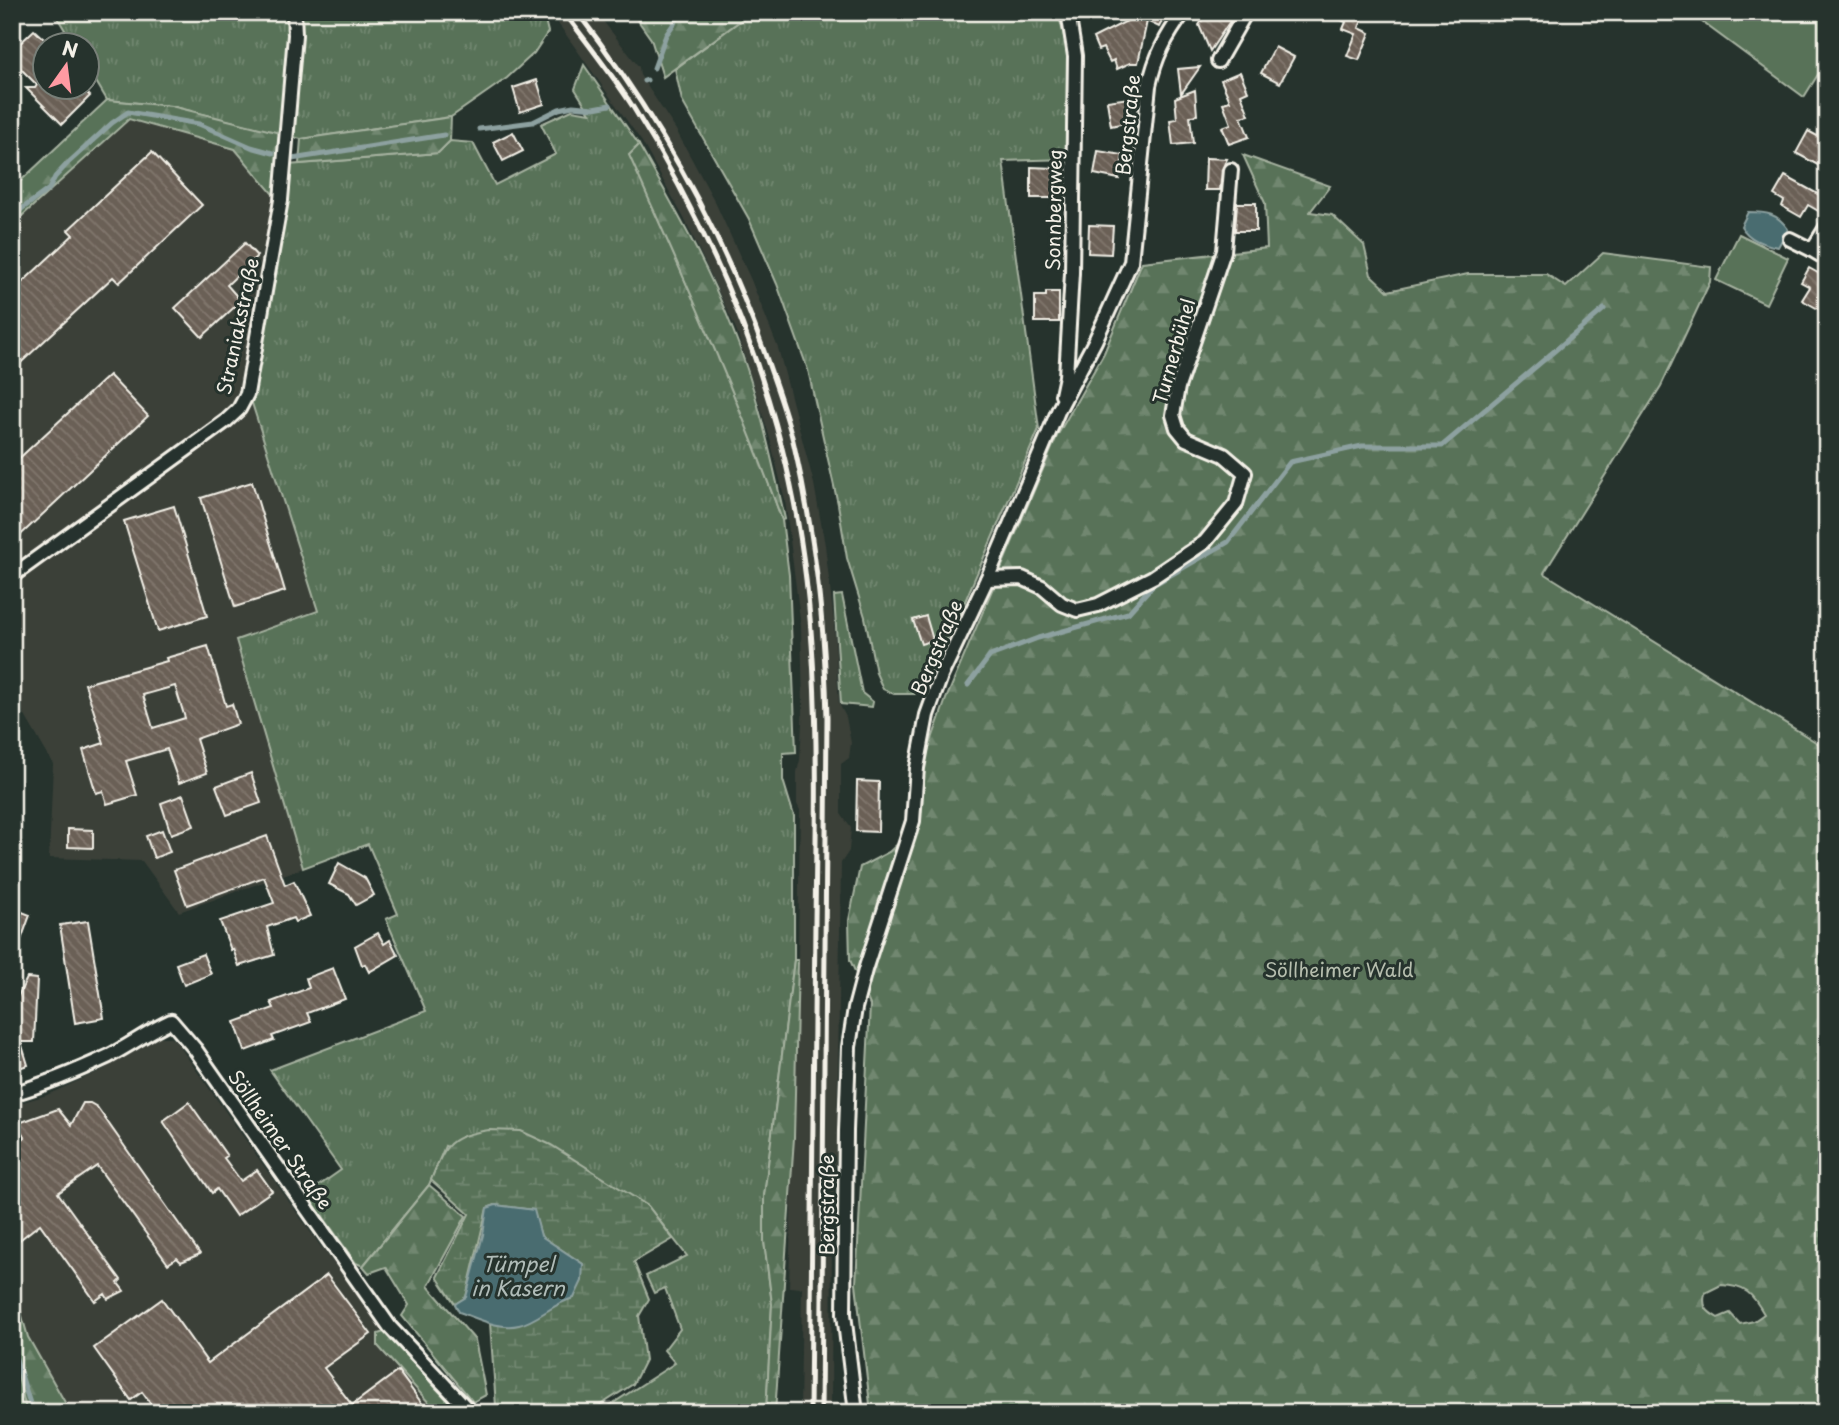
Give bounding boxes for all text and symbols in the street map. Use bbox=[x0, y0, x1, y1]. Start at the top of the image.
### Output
north arrow bbox=[32, 32, 102, 102]
text: N bbox=[60, 33, 81, 64]
street label: Bergstraße bbox=[1108, 73, 1146, 177]
street label: Sonnbergweg bbox=[1038, 149, 1068, 271]
street label: Straniakstraße bbox=[209, 255, 265, 397]
street label: Turnerbühel bbox=[1145, 295, 1201, 407]
street label: Bergstraße bbox=[903, 595, 969, 699]
park label: Söllheimer Wald bbox=[1264, 955, 1414, 983]
street label: Söllheimer Straße bbox=[222, 1063, 340, 1215]
street label: Bergstraße bbox=[812, 1154, 840, 1256]
water label: Tümpel in Kasern bbox=[471, 1247, 566, 1303]

